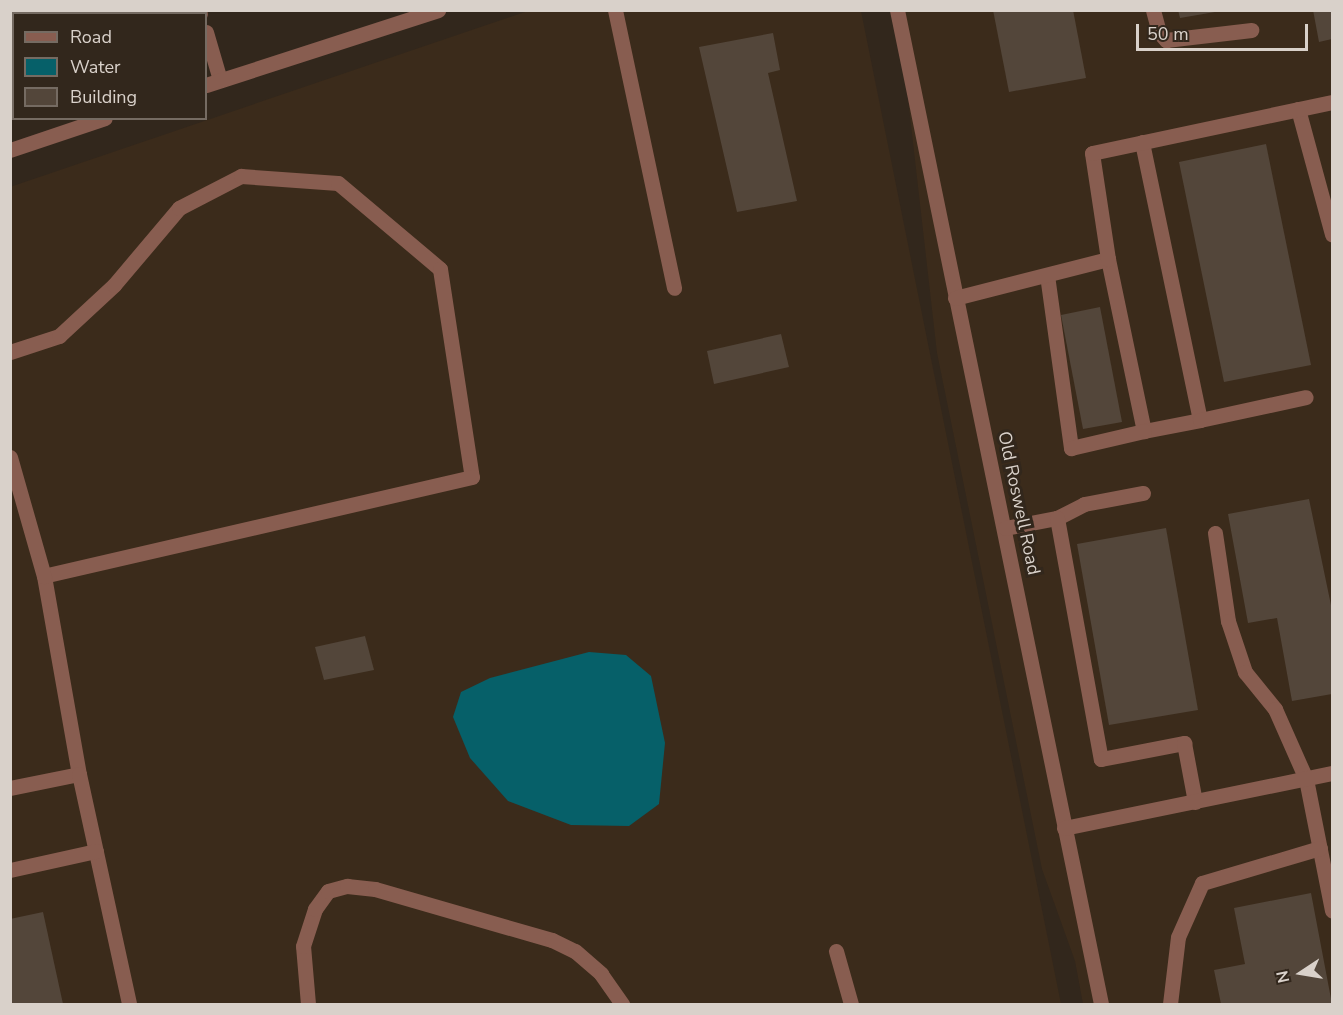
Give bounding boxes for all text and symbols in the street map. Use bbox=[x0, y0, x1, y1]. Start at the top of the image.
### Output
legend bbox=[12, 12, 207, 120]
scale bar bbox=[1139, 12, 1312, 50]
text: 50 m bbox=[1147, 22, 1189, 46]
text: Road bbox=[70, 25, 112, 49]
text: Water bbox=[70, 55, 121, 79]
text: Building bbox=[70, 85, 137, 109]
street label: Old Roswell Road bbox=[993, 429, 1045, 577]
north arrow bbox=[1271, 943, 1331, 1003]
text: N bbox=[1271, 969, 1295, 985]

